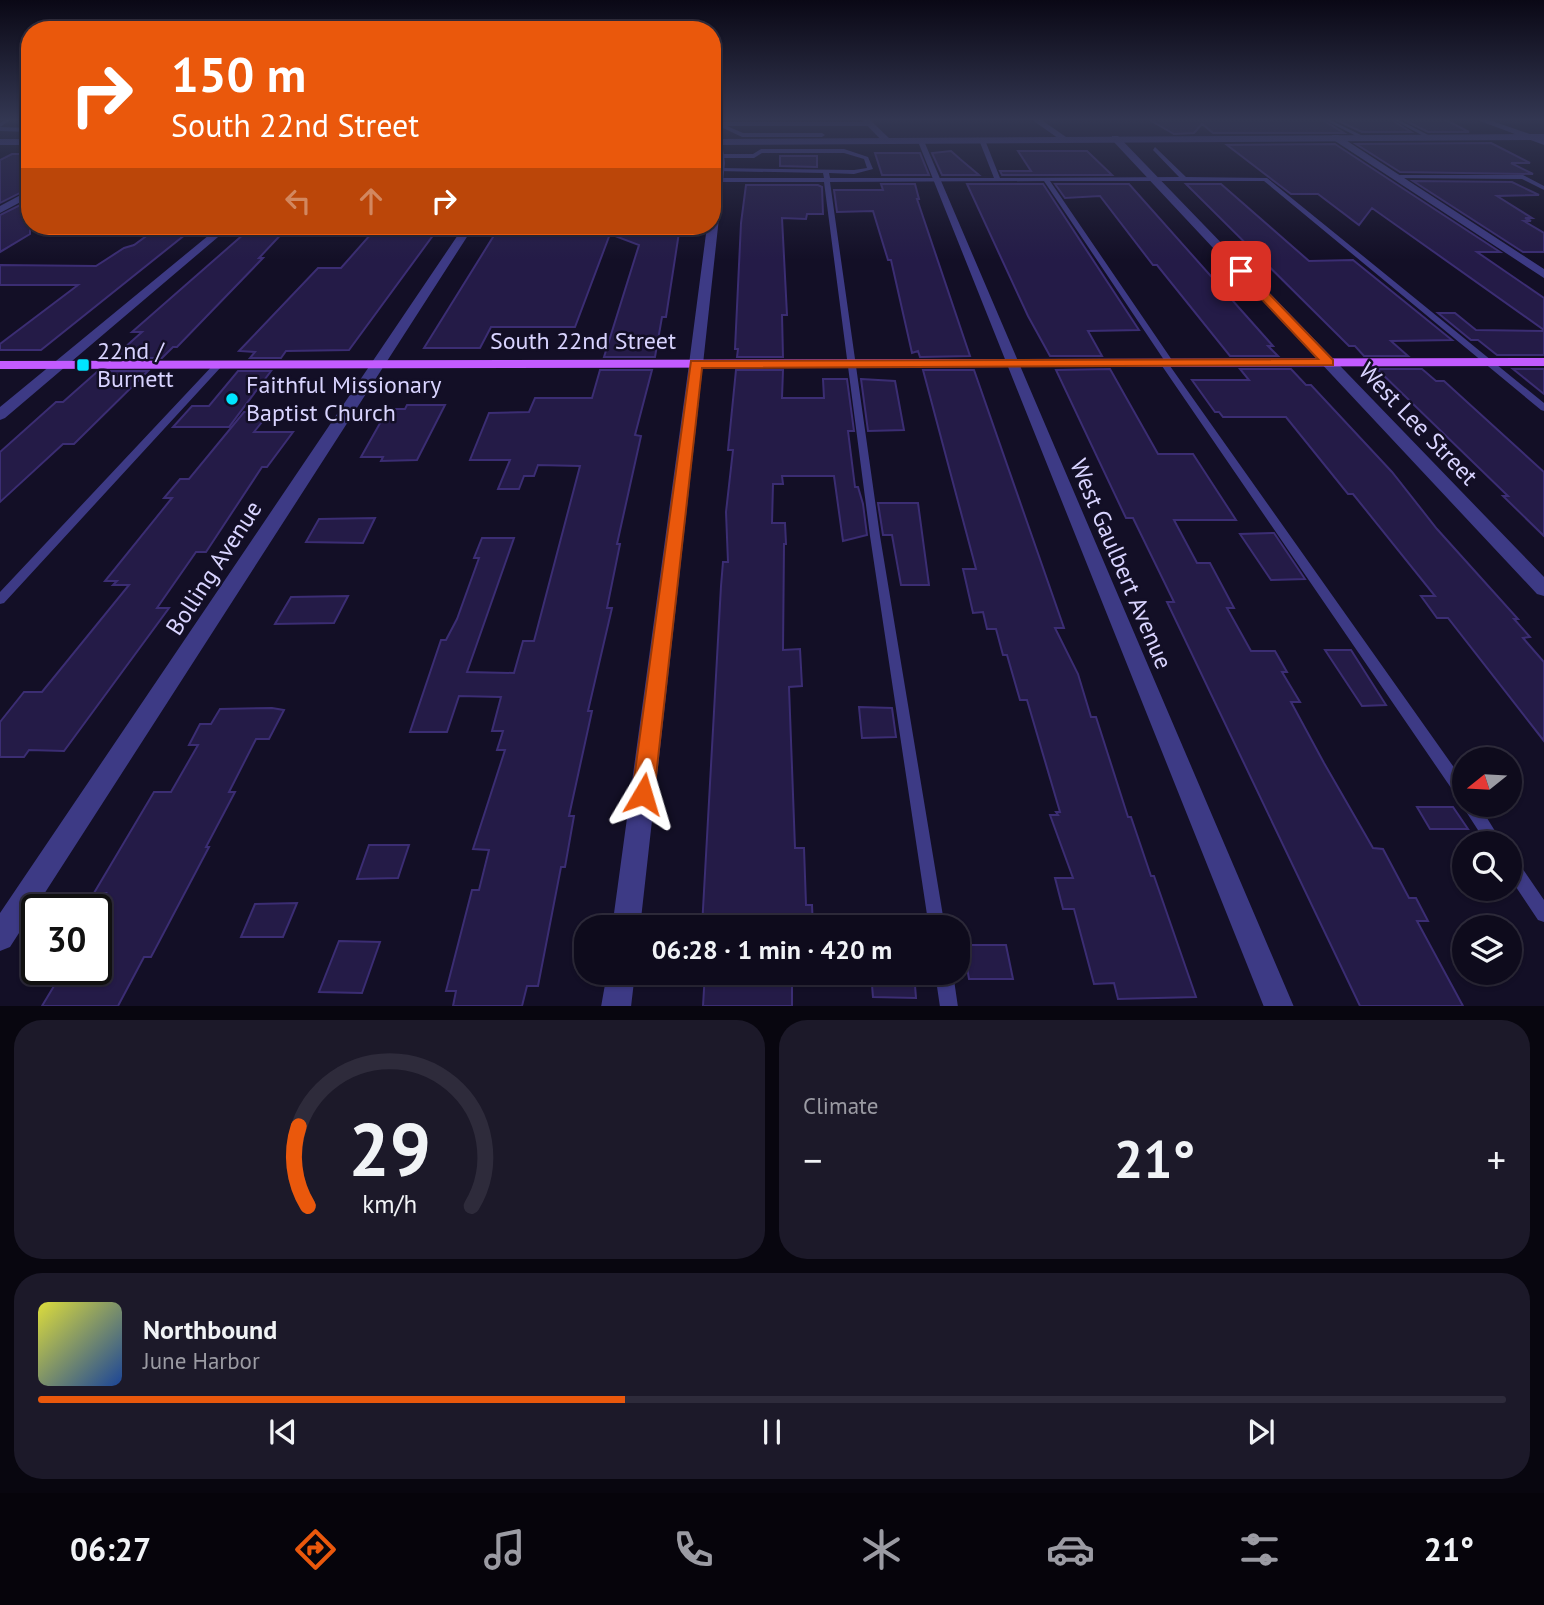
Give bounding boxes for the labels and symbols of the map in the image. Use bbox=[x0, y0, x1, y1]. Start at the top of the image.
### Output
pin bbox=[1211, 241, 1271, 301]
street label: South 22nd Street bbox=[490, 325, 676, 356]
place label: 22nd / Burnett bbox=[97, 335, 174, 394]
street label: West Lee Street bbox=[1352, 356, 1485, 491]
marker: 22nd / Burnett bbox=[75, 357, 91, 373]
place label: Faithful Missionary Baptist Church bbox=[246, 369, 441, 428]
marker: Faithful Missionary Baptist Church bbox=[224, 391, 240, 407]
street label: West Gaulbert Avenue bbox=[1063, 454, 1180, 673]
street label: Bolling Avenue bbox=[159, 495, 269, 641]
north arrow bbox=[1452, 747, 1522, 817]
position arrow bbox=[606, 757, 680, 831]
speed limit sign: 30 bbox=[21, 894, 112, 985]

